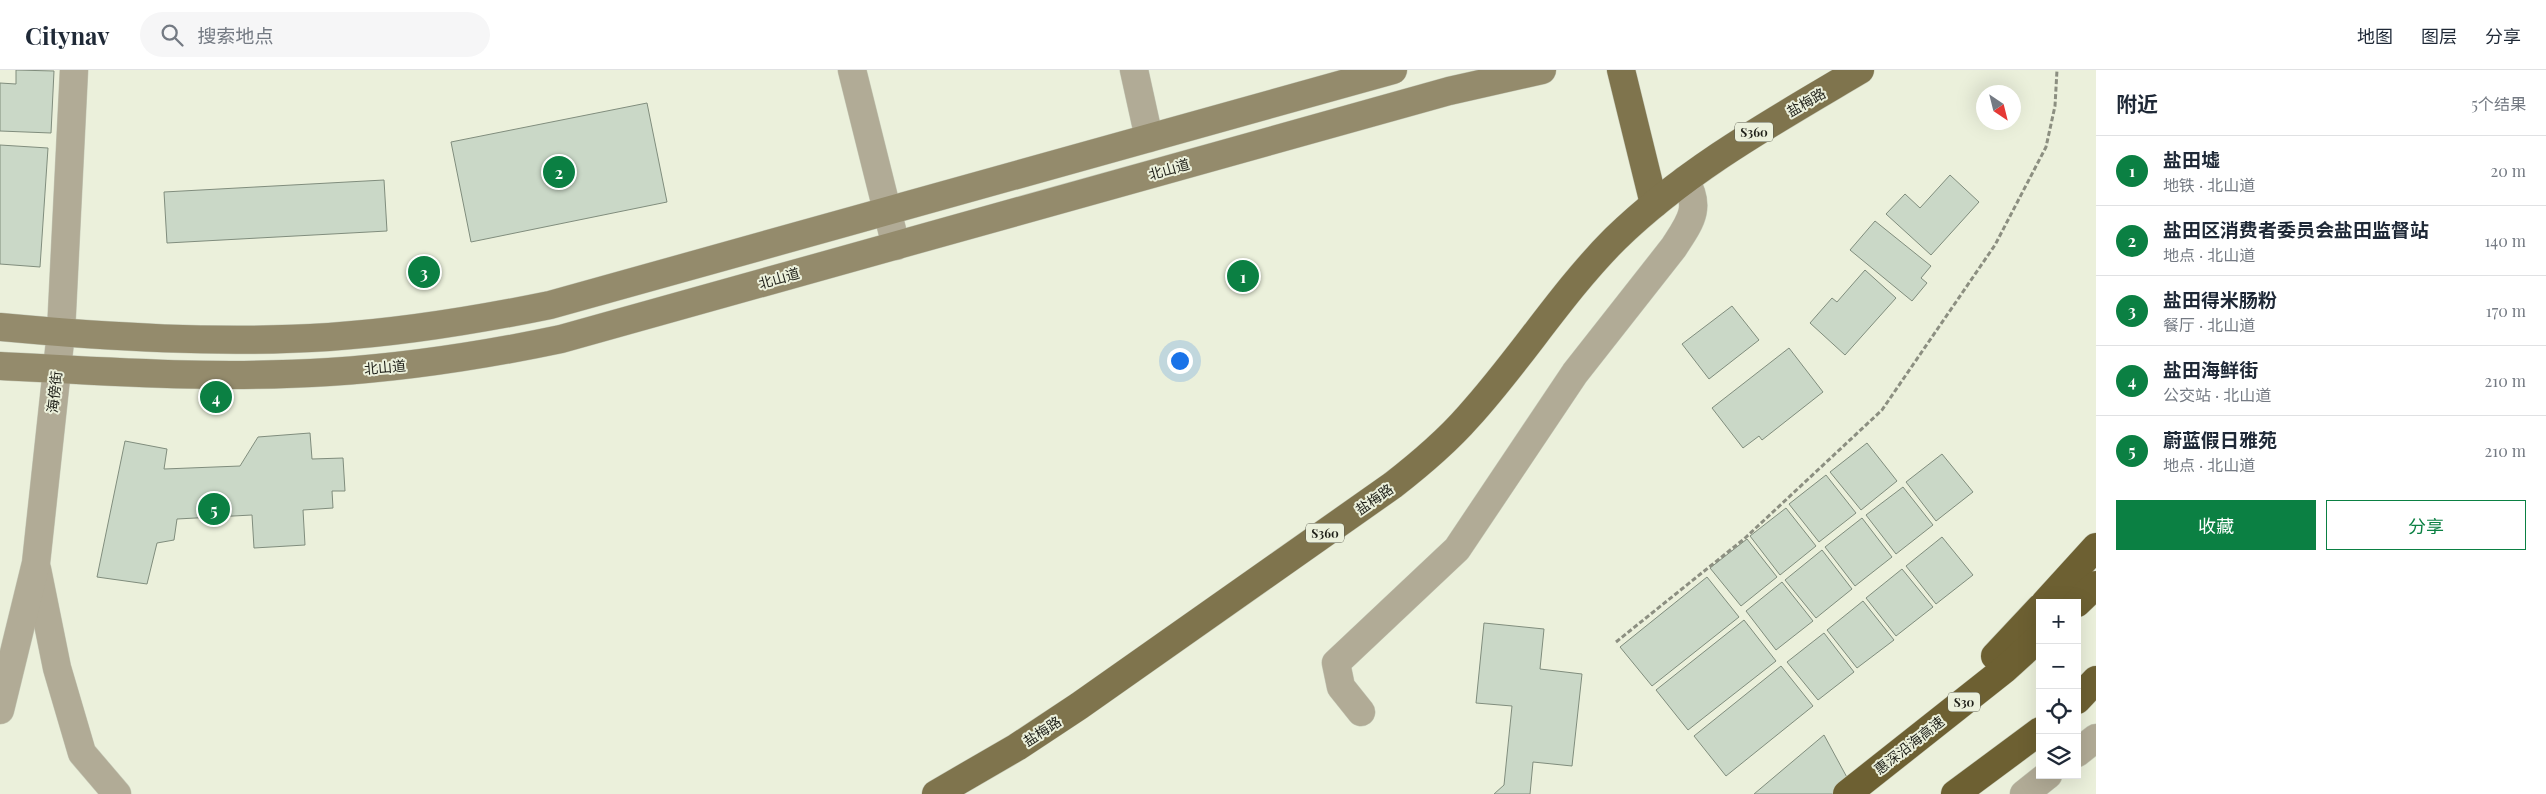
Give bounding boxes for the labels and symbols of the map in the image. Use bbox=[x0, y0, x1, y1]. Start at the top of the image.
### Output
street label: 盐梅路 bbox=[1783, 83, 1829, 121]
north arrow bbox=[1976, 85, 2021, 130]
road number: S360 bbox=[1735, 122, 1773, 142]
pin: 2 bbox=[543, 153, 575, 191]
street label: 北山道 bbox=[1146, 154, 1192, 184]
pin: 3 bbox=[408, 253, 440, 291]
pin: 1 bbox=[1227, 257, 1259, 295]
street label: 北山道 bbox=[756, 263, 802, 293]
your location bbox=[1167, 348, 1193, 374]
street label: 北山道 bbox=[363, 356, 407, 378]
street label: 海傍街 bbox=[42, 370, 66, 414]
pin: 4 bbox=[200, 378, 232, 416]
street label: 盐梅路 bbox=[1351, 479, 1397, 519]
pin: 5 bbox=[198, 490, 230, 528]
road number: S360 bbox=[1306, 523, 1344, 542]
road number: S30 bbox=[1948, 692, 1980, 712]
street label: 盐梅路 bbox=[1019, 712, 1065, 750]
street label: 惠深沿海高速 bbox=[1870, 712, 1948, 778]

